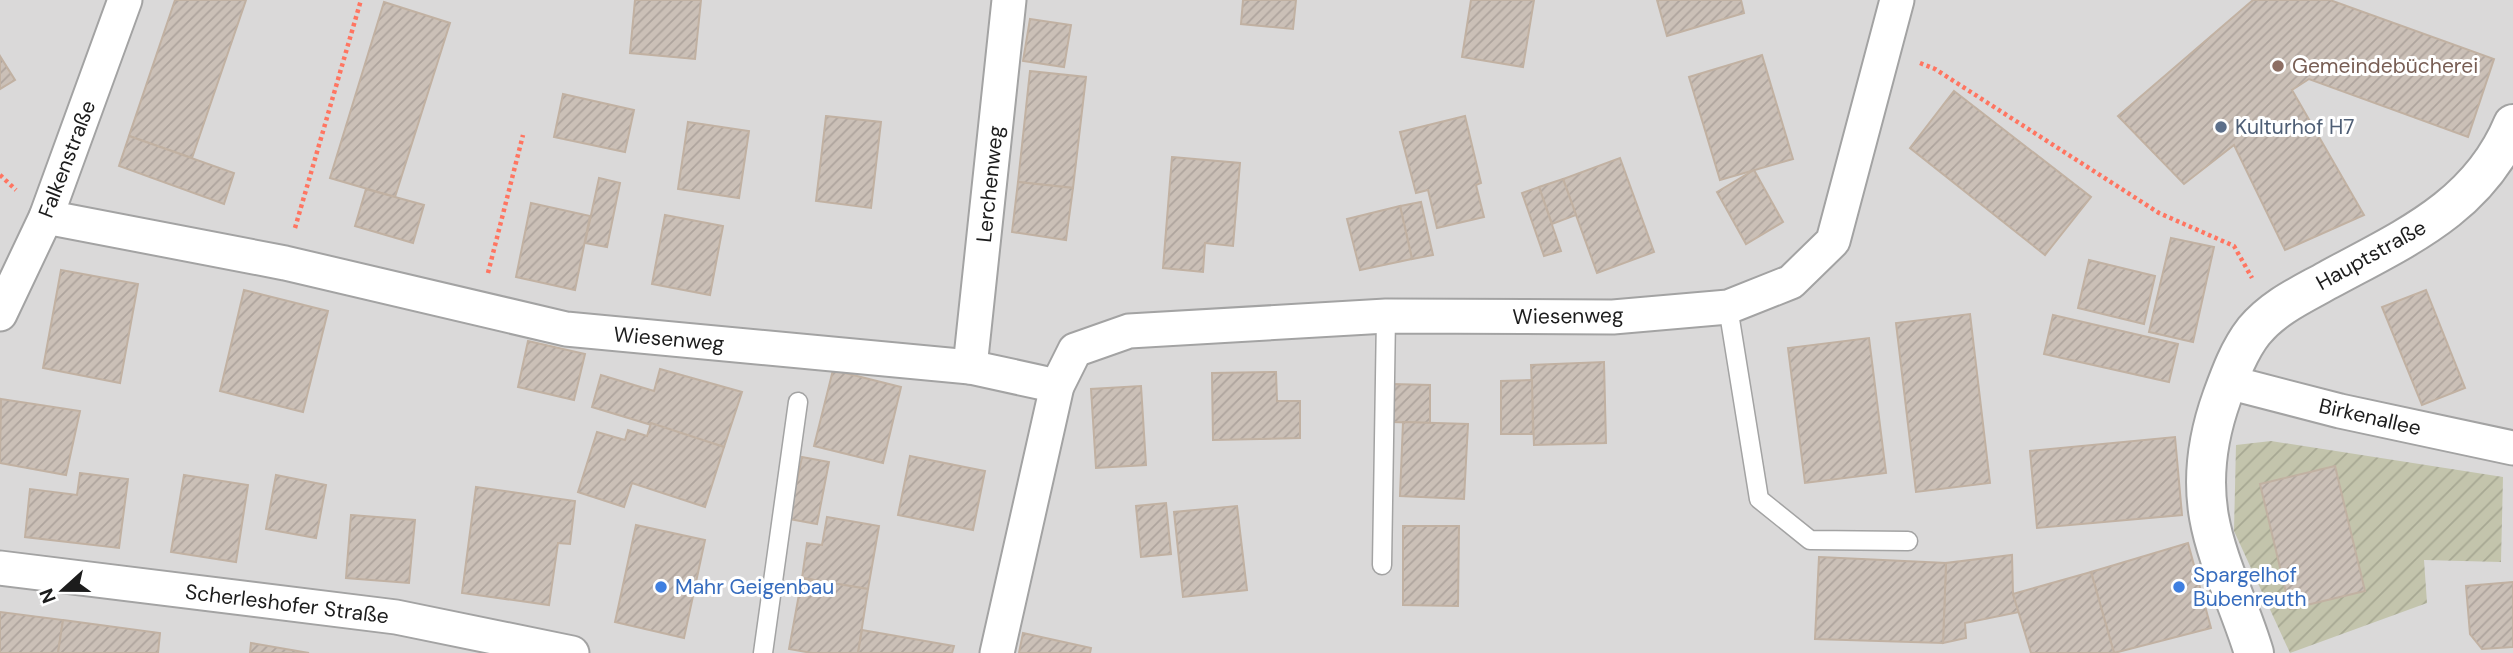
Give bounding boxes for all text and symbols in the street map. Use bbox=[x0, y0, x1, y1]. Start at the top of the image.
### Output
place label: Gemeindebücherei bbox=[2292, 52, 2478, 80]
marker: Gemeindebücherei bbox=[2270, 58, 2286, 74]
street label: Falkenstraße bbox=[32, 96, 102, 222]
place label: Kulturhof H7 bbox=[2235, 113, 2354, 141]
marker: Kulturhof H7 bbox=[2213, 119, 2229, 135]
street label: Lerchenweg bbox=[970, 124, 1010, 244]
street label: Hauptstraße bbox=[2311, 213, 2431, 297]
street label: Wiesenweg bbox=[1512, 301, 1624, 331]
street label: Wiesenweg bbox=[612, 320, 726, 358]
street label: Birkenallee bbox=[2316, 392, 2424, 442]
north arrow bbox=[28, 555, 98, 625]
place label: Spargelhof Bubenreuth bbox=[2193, 561, 2306, 613]
place label: Mahr Geigenbau bbox=[675, 573, 834, 601]
street label: Scherleshofer Straße bbox=[184, 578, 390, 630]
marker: Mahr Geigenbau bbox=[653, 579, 669, 595]
marker: Spargelhof Bubenreuth bbox=[2171, 579, 2187, 595]
text: N bbox=[33, 585, 62, 607]

